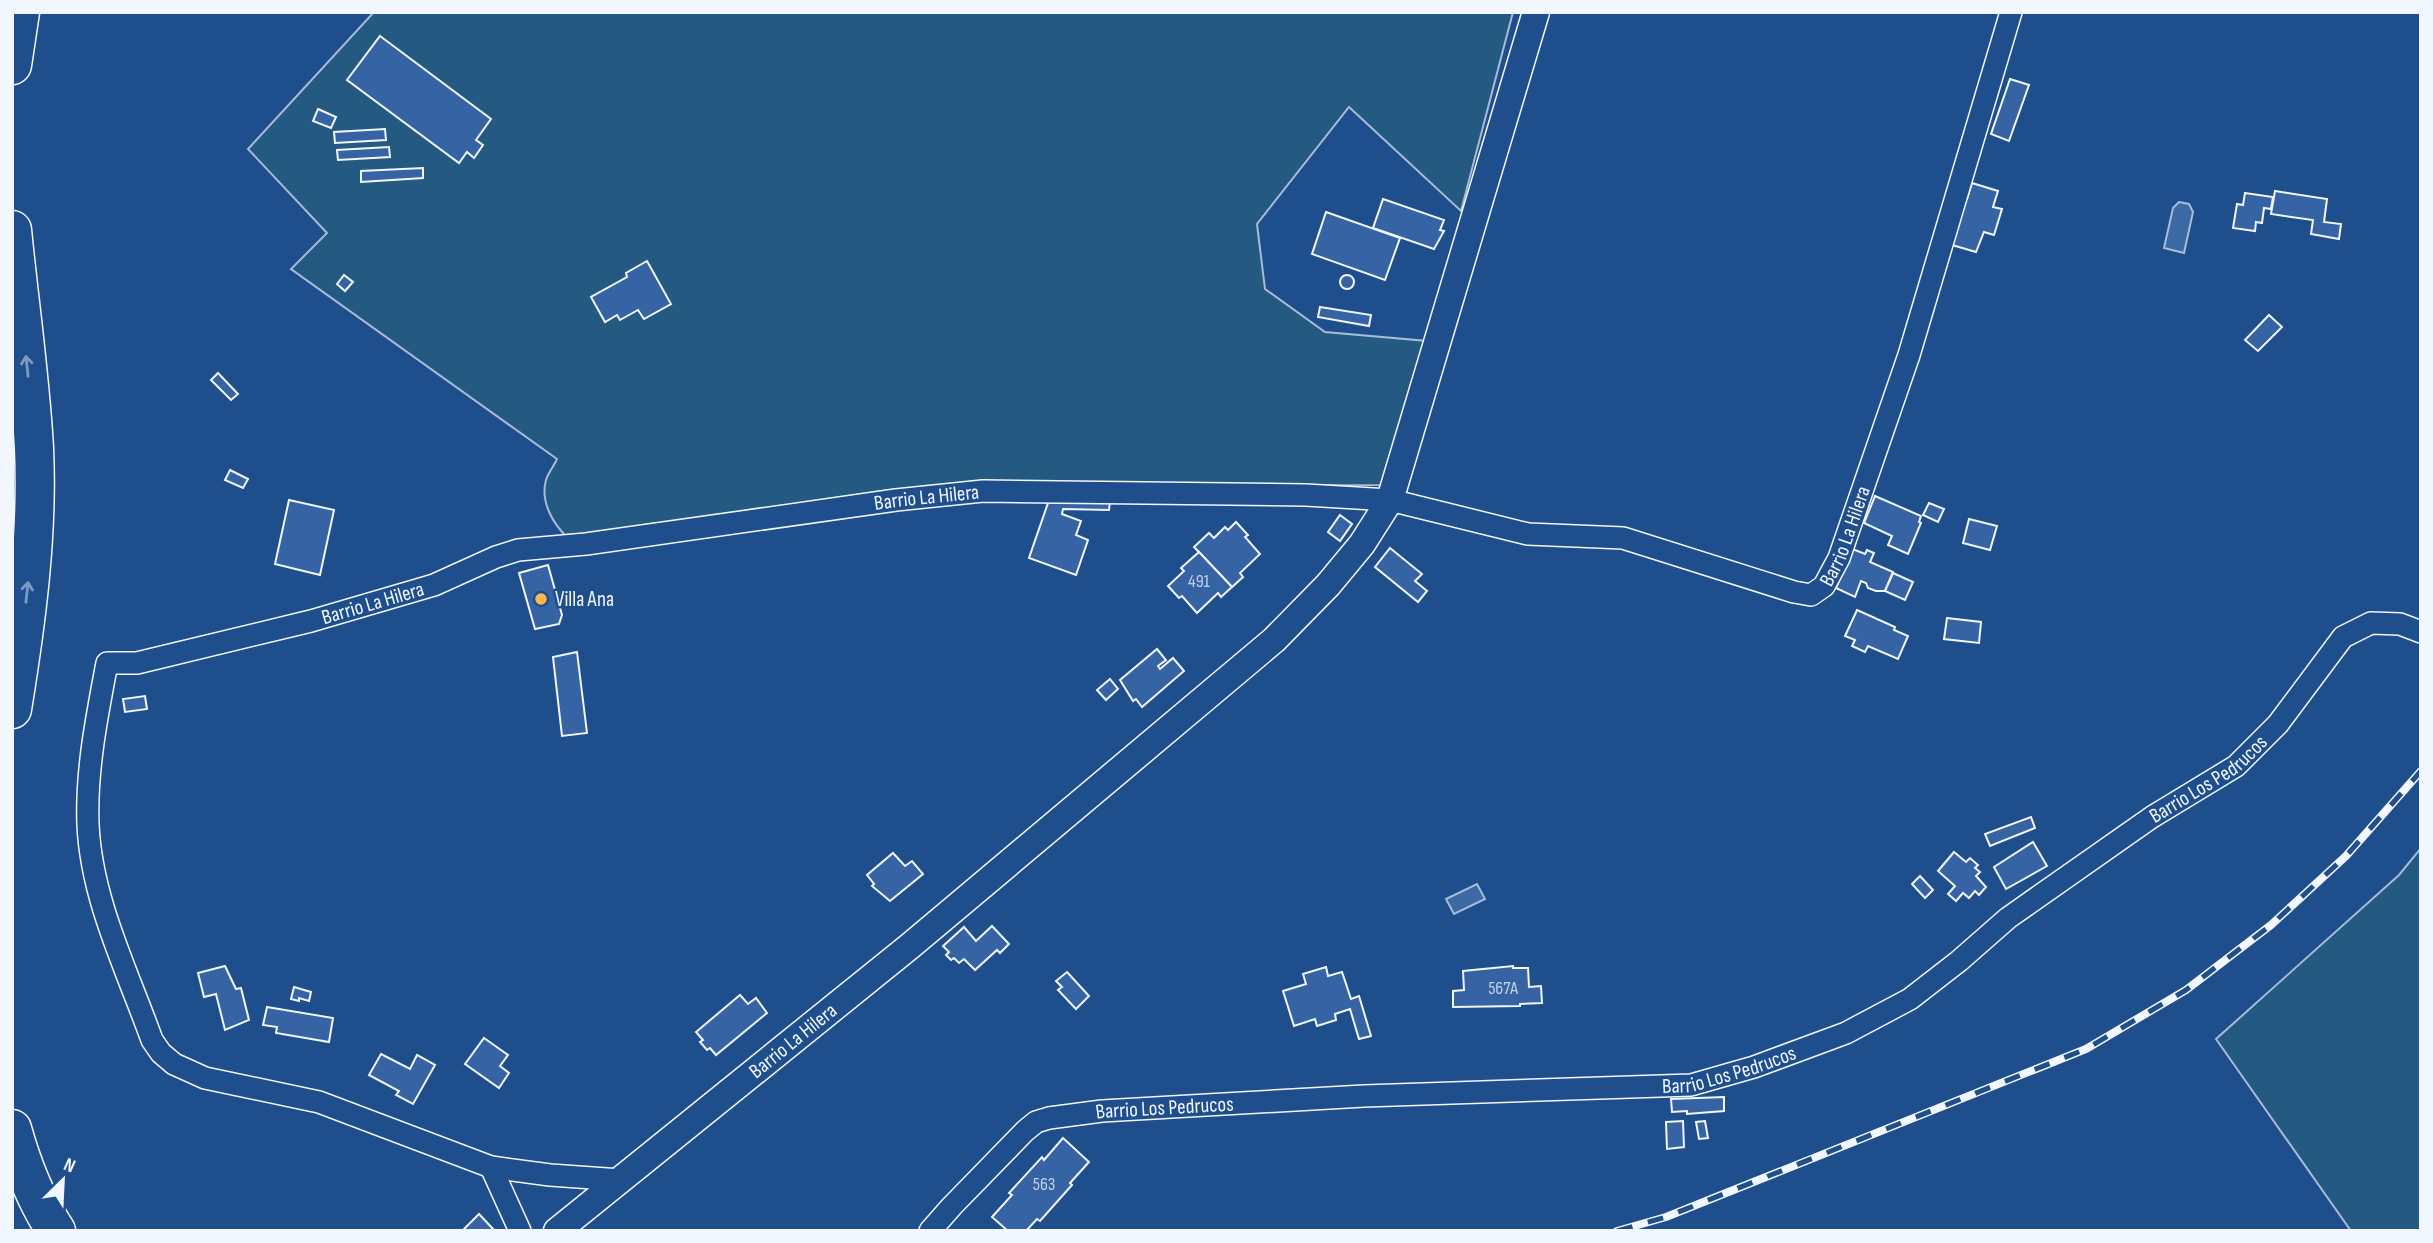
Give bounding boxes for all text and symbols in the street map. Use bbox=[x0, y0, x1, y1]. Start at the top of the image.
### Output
one-way arrow bbox=[20, 355, 33, 377]
street label: Barrio La Hilera bbox=[872, 479, 980, 516]
street label: Barrio La Hilera bbox=[1814, 483, 1876, 591]
house number: 491 bbox=[1188, 571, 1211, 592]
street label: Barrio La Hilera bbox=[319, 577, 427, 630]
one-way arrow bbox=[21, 582, 34, 604]
place label: Villa Ana bbox=[555, 587, 614, 612]
marker: Villa Ana bbox=[533, 591, 549, 607]
street label: Barrio Los Pedrucos bbox=[2145, 730, 2273, 829]
house number: 567A bbox=[1488, 978, 1518, 999]
street label: Barrio La Hilera bbox=[744, 998, 842, 1084]
street label: Barrio Los Pedrucos bbox=[1662, 1041, 1800, 1099]
street label: Barrio Los Pedrucos bbox=[1094, 1091, 1234, 1125]
north arrow bbox=[28, 1145, 98, 1215]
text: N bbox=[60, 1153, 79, 1178]
house number: 563 bbox=[1033, 1174, 1055, 1195]

